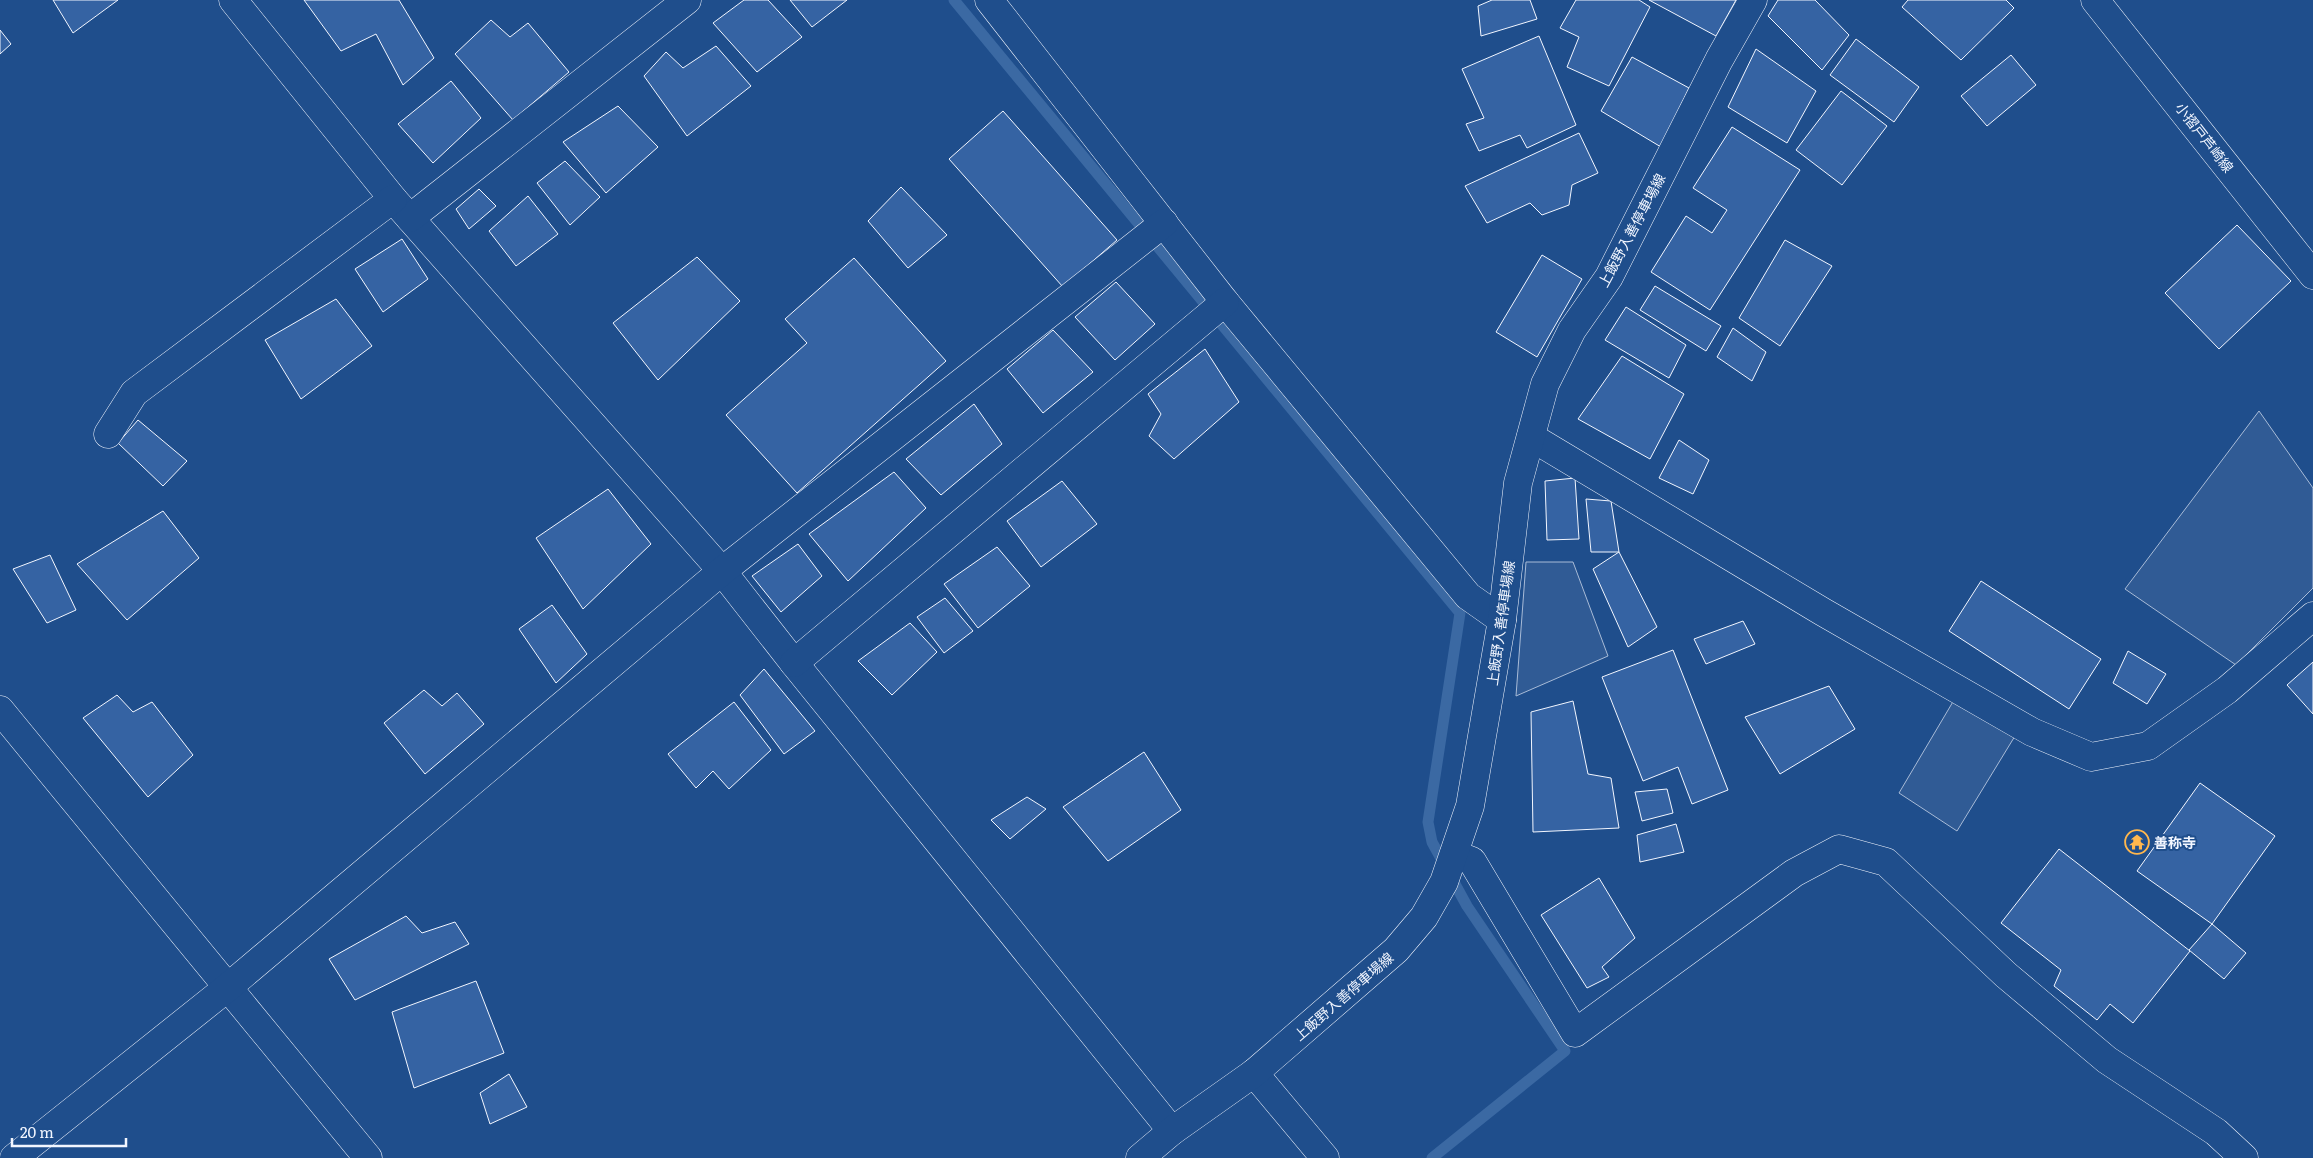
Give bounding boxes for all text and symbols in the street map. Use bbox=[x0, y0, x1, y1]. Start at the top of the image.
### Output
street label: 小摺戸芦崎線 bbox=[2171, 98, 2239, 176]
street label: 上飯野入善停車場線 bbox=[1593, 170, 1669, 290]
street label: 上飯野入善停車場線 bbox=[1481, 559, 1519, 687]
temple icon: 善称寺 bbox=[2124, 829, 2150, 855]
place label: 善称寺 bbox=[2154, 832, 2196, 852]
street label: 上飯野入善停車場線 bbox=[1289, 947, 1397, 1045]
scale bar bbox=[12, 1116, 126, 1148]
text: 20 m bbox=[20, 1120, 54, 1143]

